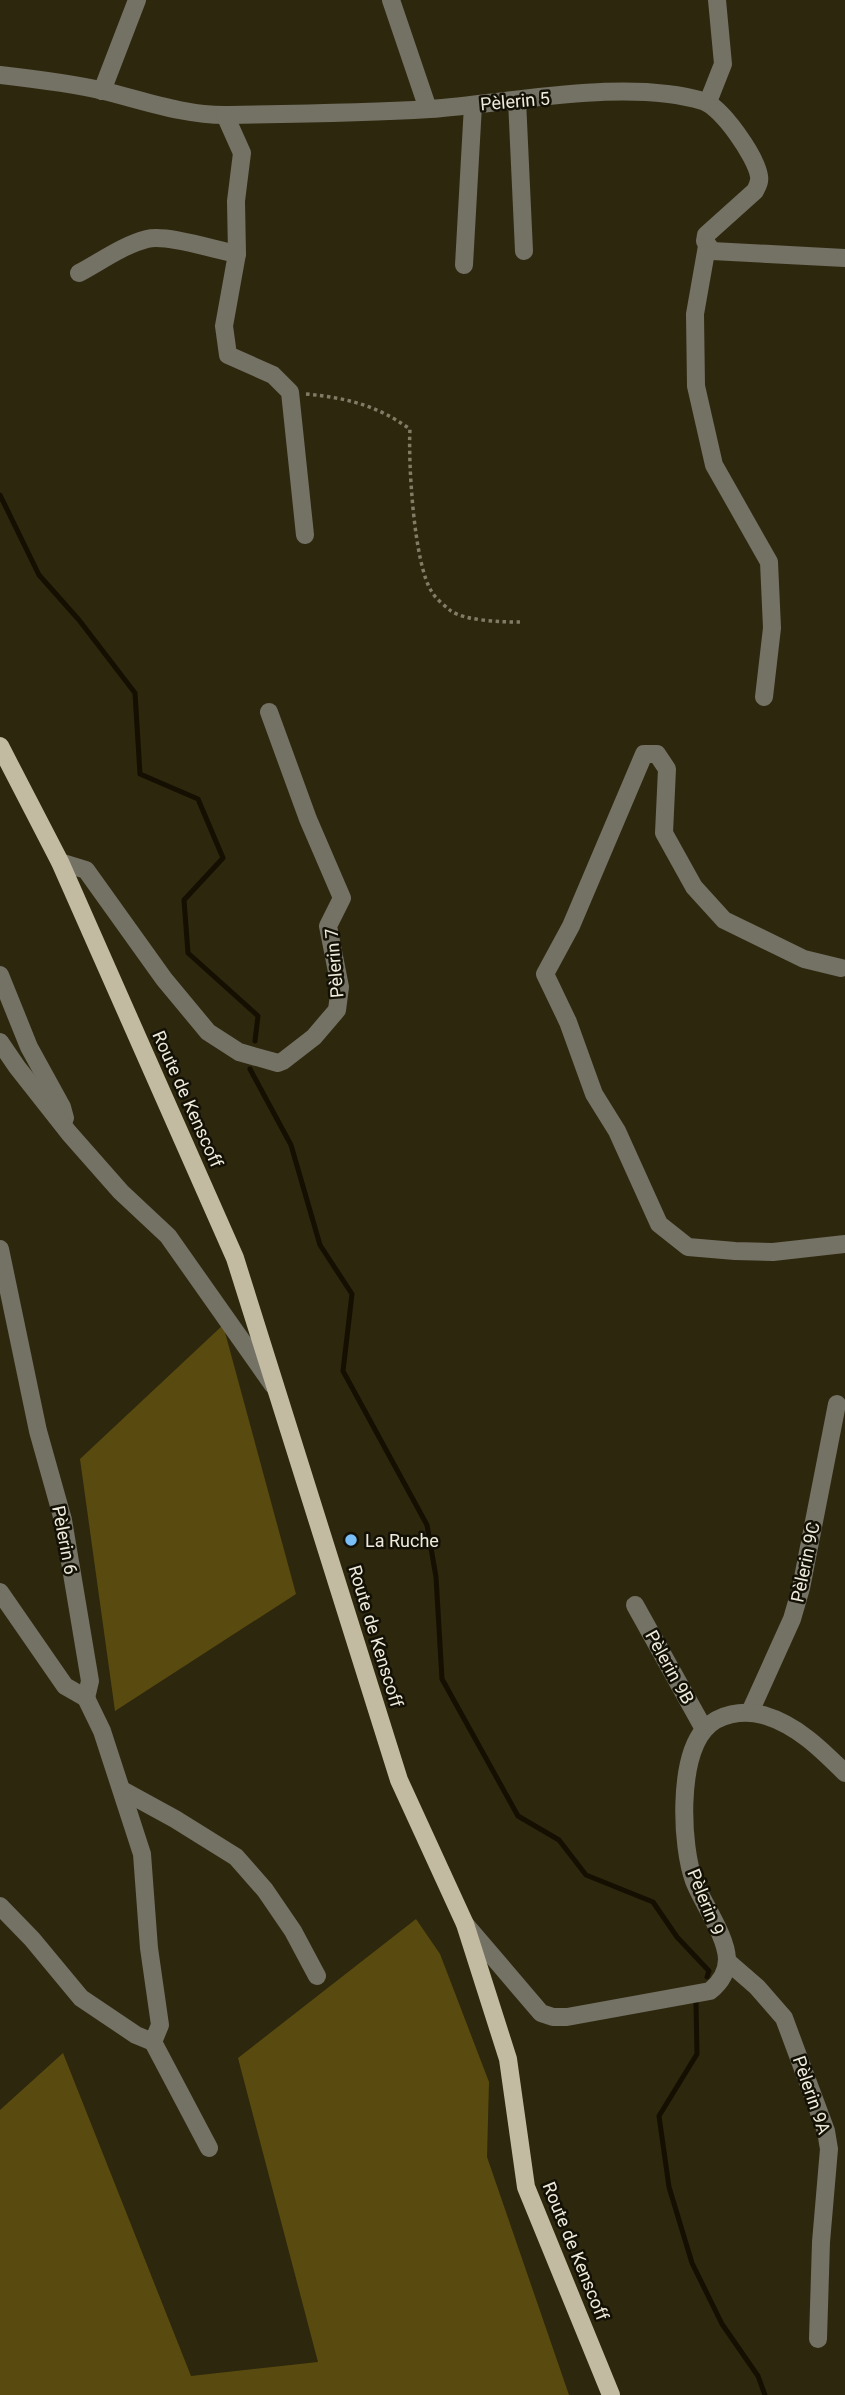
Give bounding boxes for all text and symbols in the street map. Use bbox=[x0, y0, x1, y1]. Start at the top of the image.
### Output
street label: Pèlerin 5 bbox=[479, 88, 551, 114]
street label: Pèlerin 7 bbox=[321, 927, 347, 999]
street label: Route de Kenscoff bbox=[148, 1027, 228, 1171]
street label: Pèlerin 6 bbox=[48, 1504, 82, 1576]
street label: Pèlerin 9C bbox=[786, 1520, 824, 1604]
place label: La Ruche bbox=[365, 1530, 439, 1551]
marker: La Ruche bbox=[343, 1532, 359, 1548]
street label: Route de Kenscoff bbox=[344, 1562, 408, 1710]
street label: Pèlerin 9B bbox=[641, 1627, 699, 1707]
street label: Pèlerin 9 bbox=[683, 1866, 729, 1938]
street label: Pèlerin 9A bbox=[789, 2053, 835, 2137]
street label: Route de Kenscoff bbox=[539, 2179, 614, 2324]

